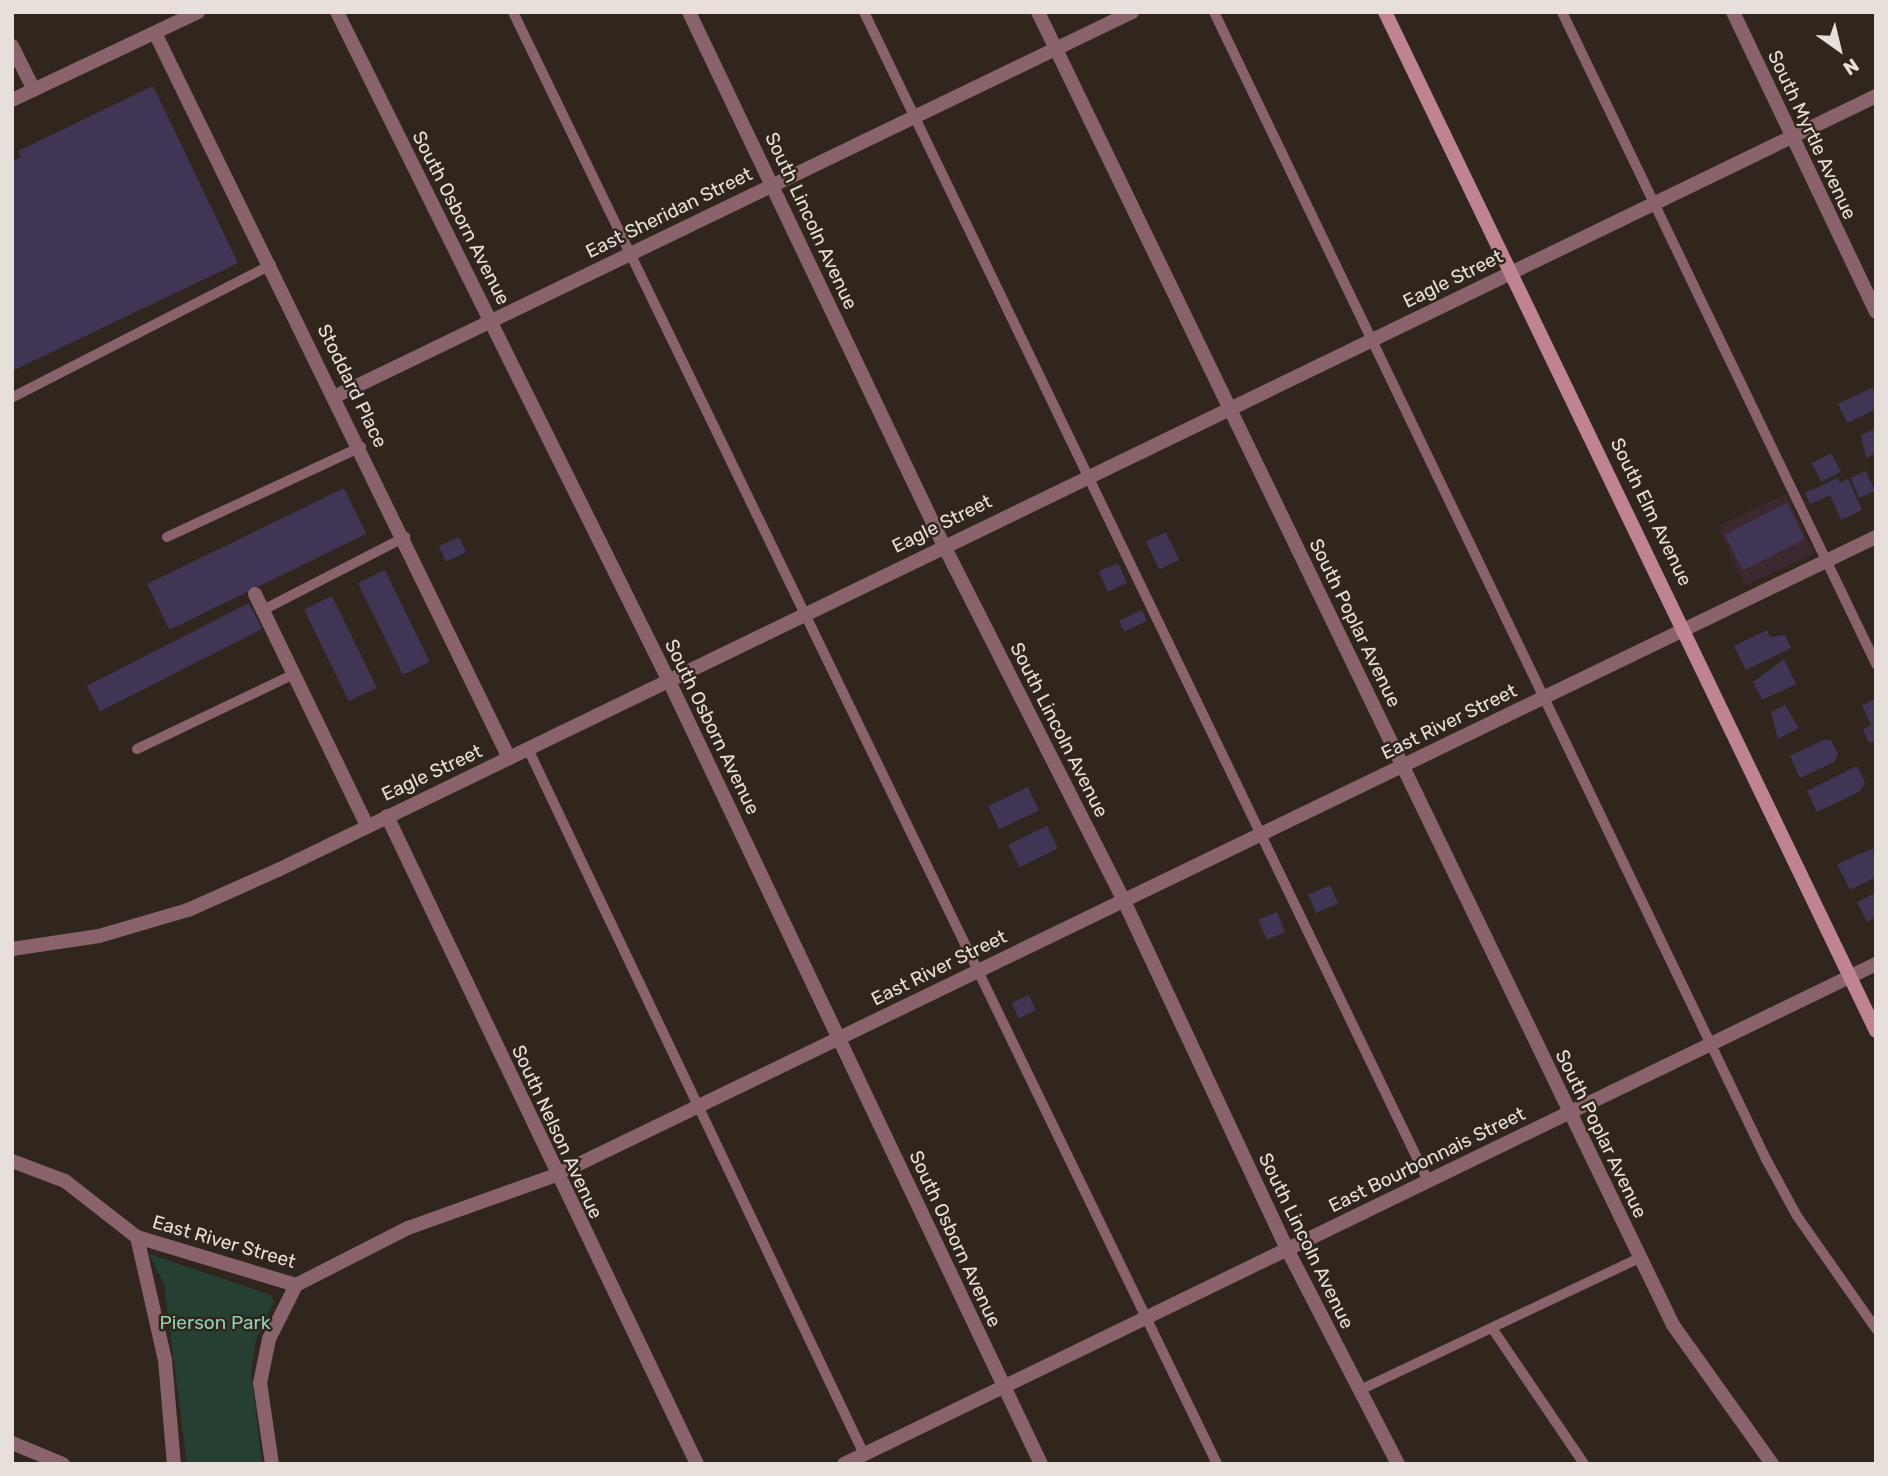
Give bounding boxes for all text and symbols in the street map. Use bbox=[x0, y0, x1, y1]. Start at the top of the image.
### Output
north arrow bbox=[1804, 14, 1874, 84]
street label: South Myrtle Avenue bbox=[1763, 47, 1861, 223]
text: N bbox=[1839, 53, 1863, 80]
street label: South Osborn Avenue bbox=[407, 127, 515, 309]
street label: South Lincoln Avenue bbox=[760, 129, 862, 313]
street label: East Sheridan Street bbox=[582, 163, 756, 263]
street label: Eagle Street bbox=[1399, 245, 1507, 313]
street label: Stoddard Place bbox=[312, 320, 392, 452]
street label: South Elm Avenue bbox=[1605, 434, 1697, 590]
street label: Eagle Street bbox=[888, 490, 996, 558]
street label: South Poplar Avenue bbox=[1304, 535, 1406, 711]
street label: South Osborn Avenue bbox=[660, 635, 764, 819]
street label: South Lincoln Avenue bbox=[1005, 639, 1113, 821]
street label: East River Street bbox=[1377, 679, 1521, 765]
street label: Eagle Street bbox=[378, 740, 486, 806]
street label: East River Street bbox=[867, 925, 1011, 1011]
street label: South Nelson Avenue bbox=[507, 1041, 607, 1223]
street label: South Poplar Avenue bbox=[1550, 1046, 1652, 1222]
street label: East Bourbonnais Street bbox=[1325, 1102, 1529, 1218]
street label: South Osborn Avenue bbox=[904, 1147, 1006, 1331]
street label: South Lincoln Avenue bbox=[1253, 1149, 1359, 1333]
street label: East River Street bbox=[150, 1211, 298, 1273]
park label: Pierson Park bbox=[160, 1312, 270, 1334]

